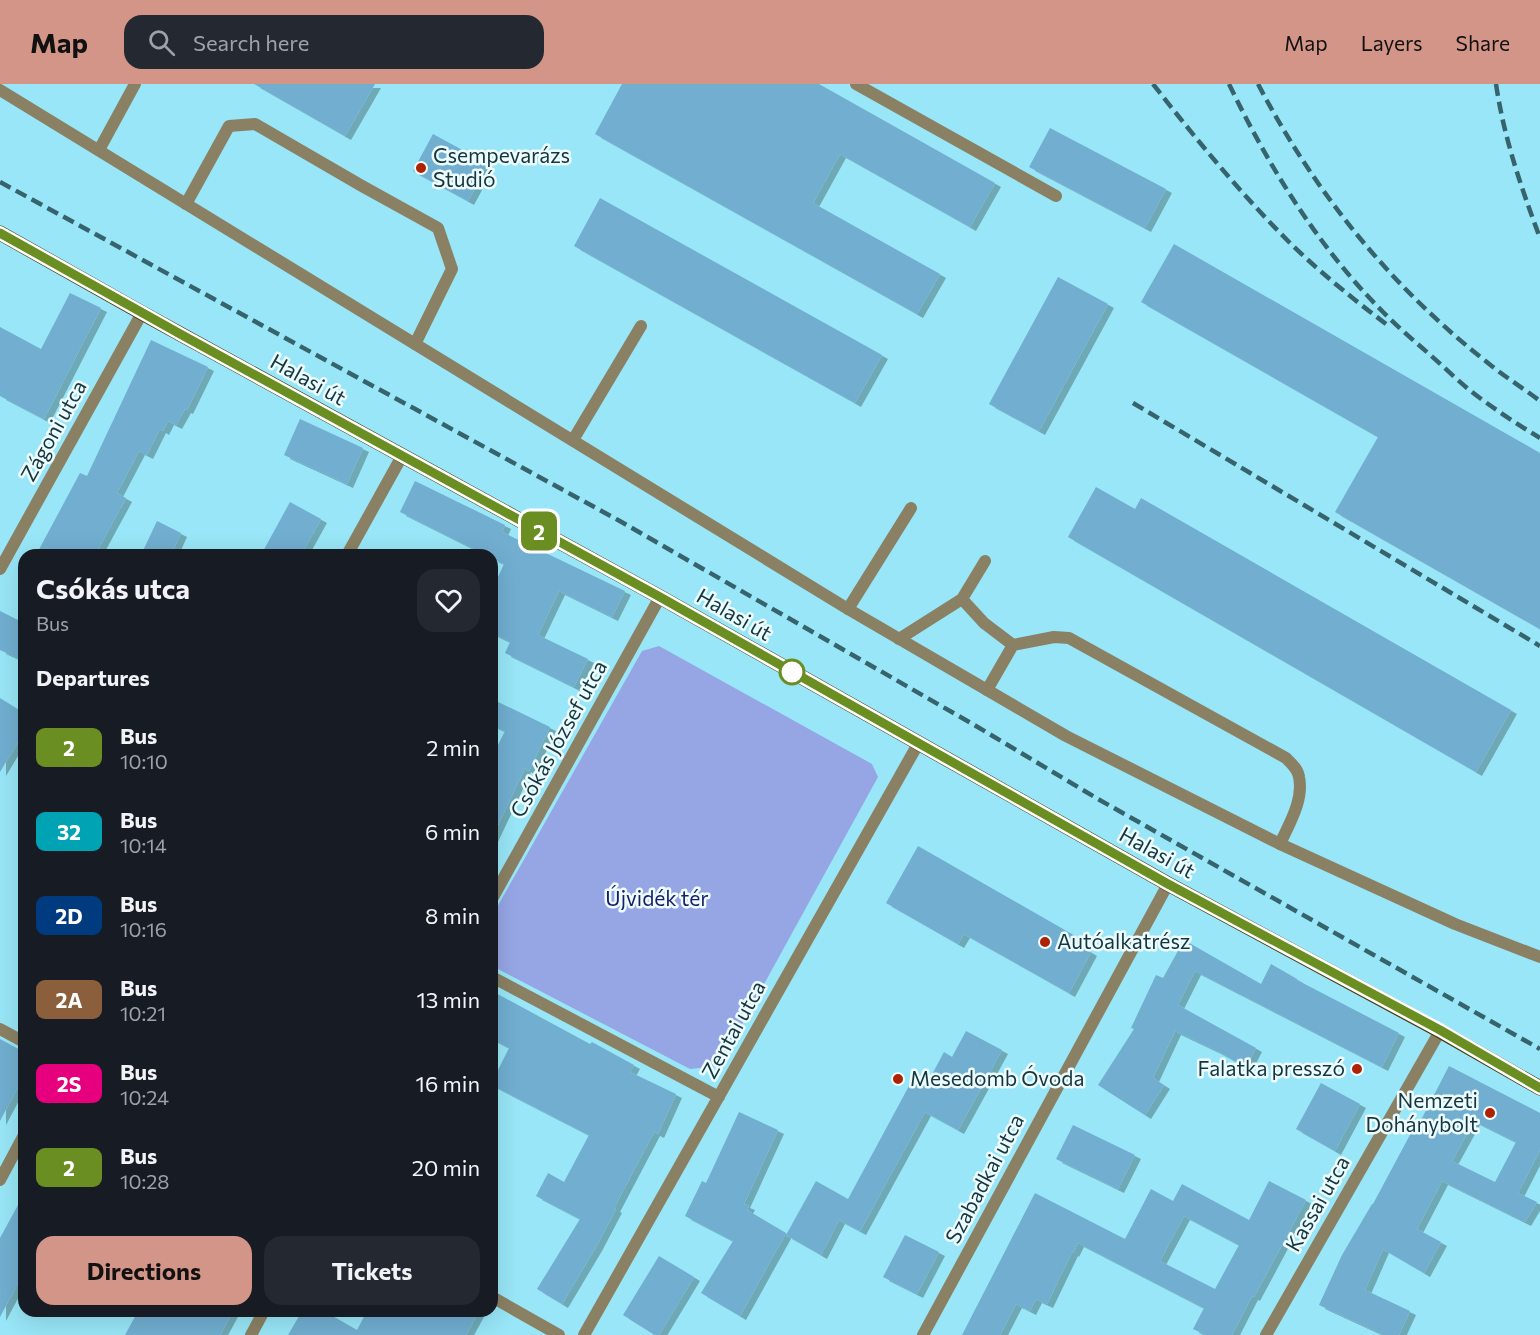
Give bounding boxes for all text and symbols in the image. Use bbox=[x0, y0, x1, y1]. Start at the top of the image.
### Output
search box bbox=[124, 15, 544, 69]
text: Map bbox=[30, 25, 88, 59]
icon: search bbox=[145, 26, 178, 59]
text: Search here bbox=[193, 29, 309, 56]
text: Map bbox=[1284, 30, 1328, 55]
text: Layers bbox=[1361, 30, 1423, 55]
text: Share bbox=[1456, 30, 1510, 55]
place label: Csempevarázs Studió bbox=[433, 142, 570, 191]
marker: Csempevarázs Studió bbox=[414, 161, 428, 175]
street label: Halasi út bbox=[267, 348, 351, 410]
street label: Zágoni utca bbox=[15, 375, 91, 485]
line badge: 2 bbox=[520, 512, 558, 550]
text: 2 bbox=[533, 519, 545, 544]
button: heart bbox=[417, 569, 480, 632]
text: Csókás utca bbox=[36, 571, 190, 605]
street label: Halasi út bbox=[693, 582, 777, 645]
text: Bus bbox=[36, 611, 69, 635]
street label: Csókás József utca bbox=[504, 655, 611, 821]
unlabelled marker bbox=[779, 659, 805, 685]
text: Departures bbox=[36, 664, 150, 691]
text: Bus bbox=[120, 722, 157, 749]
text: 2 min bbox=[426, 734, 480, 761]
text: 2 bbox=[63, 735, 75, 760]
text: 10:10 bbox=[120, 749, 168, 773]
text: Bus bbox=[120, 806, 157, 833]
text: 6 min bbox=[425, 818, 480, 845]
text: 32 bbox=[57, 819, 81, 844]
street label: Halasi út bbox=[1116, 821, 1200, 883]
text: 10:14 bbox=[120, 833, 167, 857]
park label: Újvidék tér bbox=[605, 885, 709, 910]
text: Bus bbox=[120, 890, 157, 917]
text: 8 min bbox=[425, 902, 480, 929]
text: 2D bbox=[55, 903, 83, 928]
text: 10:16 bbox=[120, 917, 167, 941]
place label: Autóalkatrész bbox=[1057, 928, 1190, 953]
marker: Autóalkatrész bbox=[1038, 935, 1052, 949]
text: Bus bbox=[120, 974, 157, 1001]
street label: Zentai utca bbox=[696, 976, 770, 1082]
text: 13 min bbox=[416, 986, 480, 1013]
text: 2A bbox=[55, 987, 83, 1012]
text: 10:21 bbox=[120, 1001, 166, 1025]
place label: Falatka presszó bbox=[1198, 1055, 1345, 1080]
text: Bus bbox=[120, 1058, 157, 1085]
marker: Falatka presszó bbox=[1350, 1062, 1364, 1076]
place label: Mesedomb Óvoda bbox=[910, 1065, 1084, 1090]
text: 16 min bbox=[416, 1070, 480, 1097]
text: 2S bbox=[57, 1071, 81, 1096]
marker: Mesedomb Óvoda bbox=[891, 1072, 905, 1086]
text: 10:24 bbox=[120, 1085, 169, 1109]
place label: Nemzeti Dohánybolt bbox=[1365, 1087, 1478, 1136]
marker: Nemzeti Dohánybolt bbox=[1483, 1106, 1497, 1120]
street label: Szabadkai utca bbox=[939, 1109, 1028, 1247]
text: Bus bbox=[120, 1142, 157, 1169]
street label: Kassai utca bbox=[1279, 1151, 1354, 1255]
text: 20 min bbox=[412, 1154, 480, 1181]
text: 2 bbox=[63, 1155, 75, 1180]
text: 10:28 bbox=[120, 1169, 170, 1193]
button: Directions bbox=[36, 1236, 252, 1305]
button: Tickets bbox=[264, 1236, 480, 1305]

